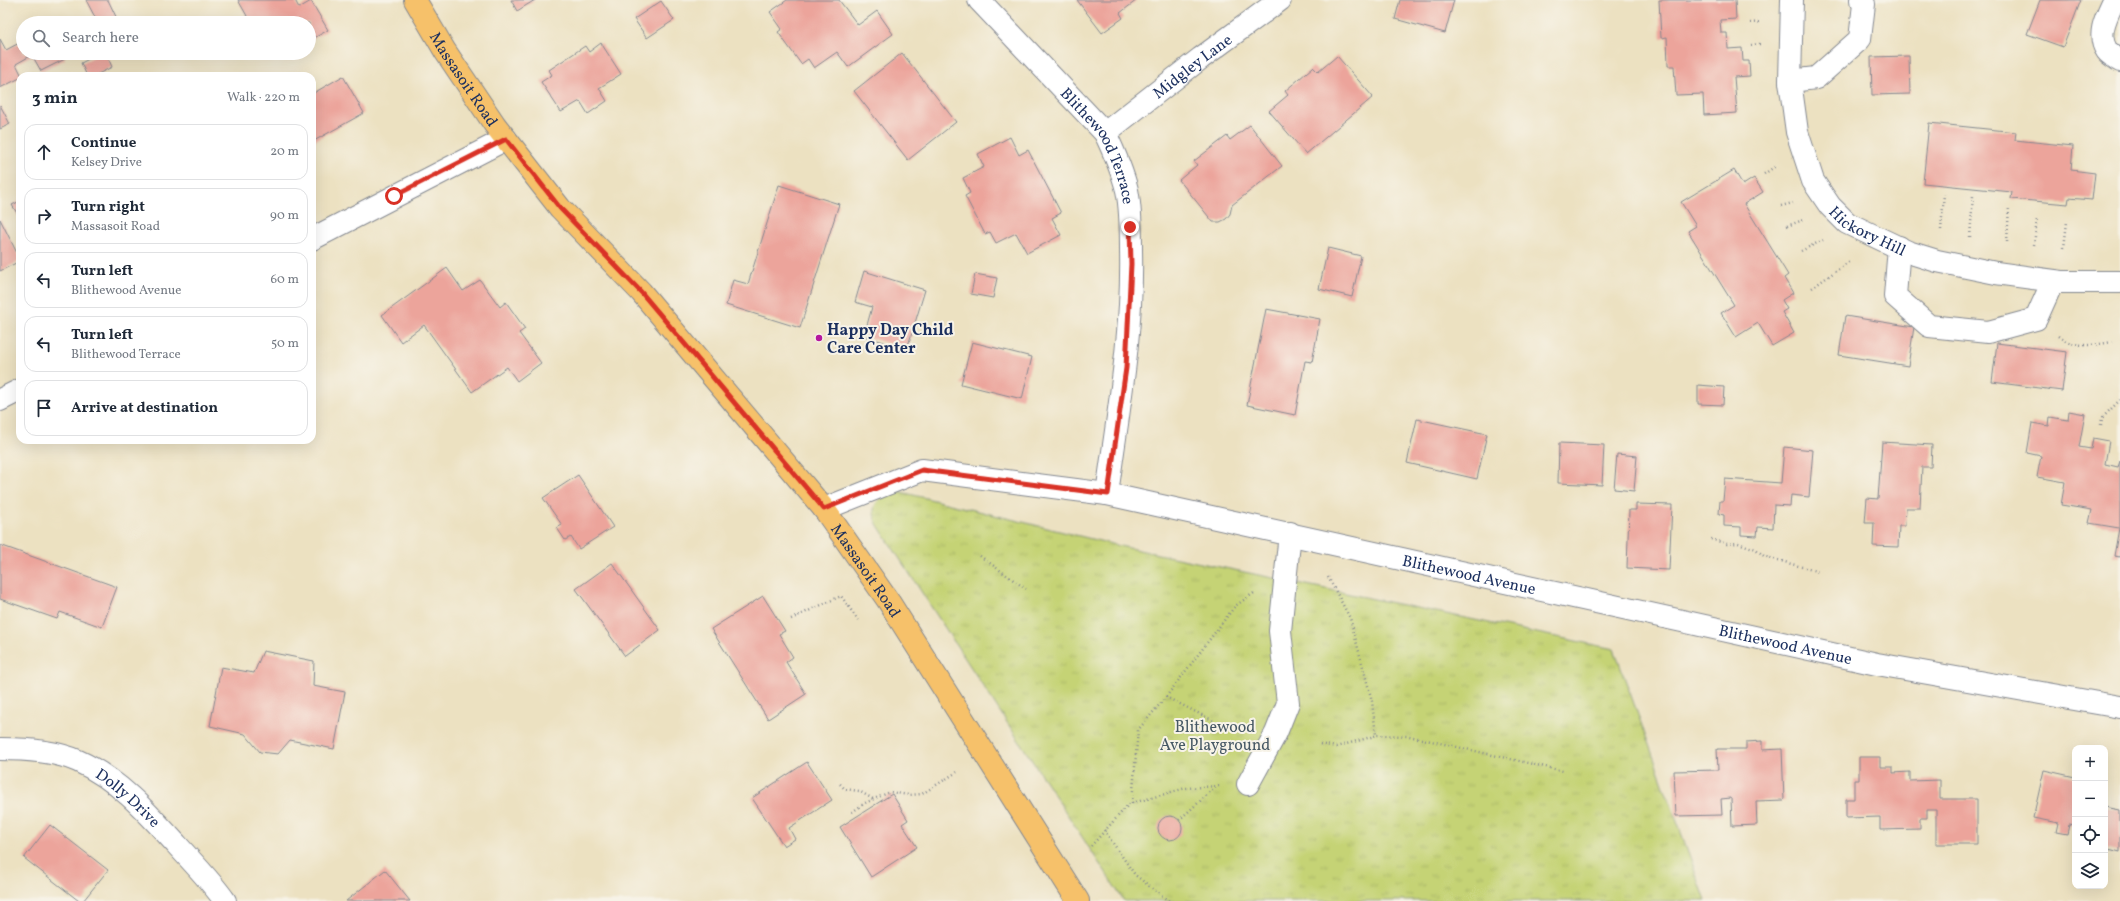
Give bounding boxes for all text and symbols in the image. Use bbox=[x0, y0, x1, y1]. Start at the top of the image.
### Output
search box bbox=[16, 16, 316, 60]
icon: search bbox=[30, 27, 52, 49]
text: Search here bbox=[62, 28, 139, 49]
street label: Massasoit Road bbox=[423, 28, 502, 132]
street label: Midgley Lane bbox=[1149, 30, 1237, 105]
street label: Blithewood Terrace bbox=[1054, 83, 1138, 206]
text: 3 min bbox=[32, 87, 78, 110]
text: Walk · 220 m bbox=[227, 89, 300, 107]
text: Continue bbox=[71, 133, 136, 154]
icon: ahead bbox=[33, 141, 55, 163]
text: 20 m bbox=[270, 143, 299, 161]
text: Kelsey Drive bbox=[71, 154, 142, 172]
route start bbox=[385, 187, 403, 205]
text: Turn right bbox=[71, 197, 145, 218]
street label: Hickory Hill bbox=[1823, 202, 1909, 262]
icon: right bbox=[33, 205, 55, 227]
text: 90 m bbox=[270, 207, 299, 225]
text: Massasoit Road bbox=[71, 218, 160, 236]
route end bbox=[1121, 218, 1139, 236]
text: Turn left bbox=[71, 261, 133, 282]
icon: left bbox=[33, 269, 55, 291]
text: 60 m bbox=[271, 271, 299, 289]
text: Blithewood Avenue bbox=[71, 282, 181, 300]
place label: Happy Day Child Care Center bbox=[827, 320, 954, 360]
text: Turn left bbox=[71, 325, 133, 346]
icon: left bbox=[33, 333, 55, 355]
marker: Happy Day Child Care Center bbox=[814, 333, 824, 343]
text: 50 m bbox=[271, 335, 299, 353]
text: Blithewood Terrace bbox=[71, 346, 181, 364]
icon: arrive bbox=[33, 397, 55, 419]
text: Arrive at destination bbox=[71, 398, 218, 419]
street label: Massasoit Road bbox=[825, 520, 905, 622]
street label: Blithewood Avenue bbox=[1400, 551, 1538, 601]
street label: Blithewood Avenue bbox=[1716, 620, 1854, 671]
park label: Blithewood Ave Playground bbox=[1160, 717, 1270, 757]
map controls bbox=[2072, 745, 2108, 889]
button: + bbox=[2072, 745, 2108, 781]
street label: Dolly Drive bbox=[91, 764, 165, 833]
button: − bbox=[2072, 781, 2108, 817]
button: locate bbox=[2072, 817, 2108, 853]
button: layers bbox=[2072, 853, 2108, 889]

